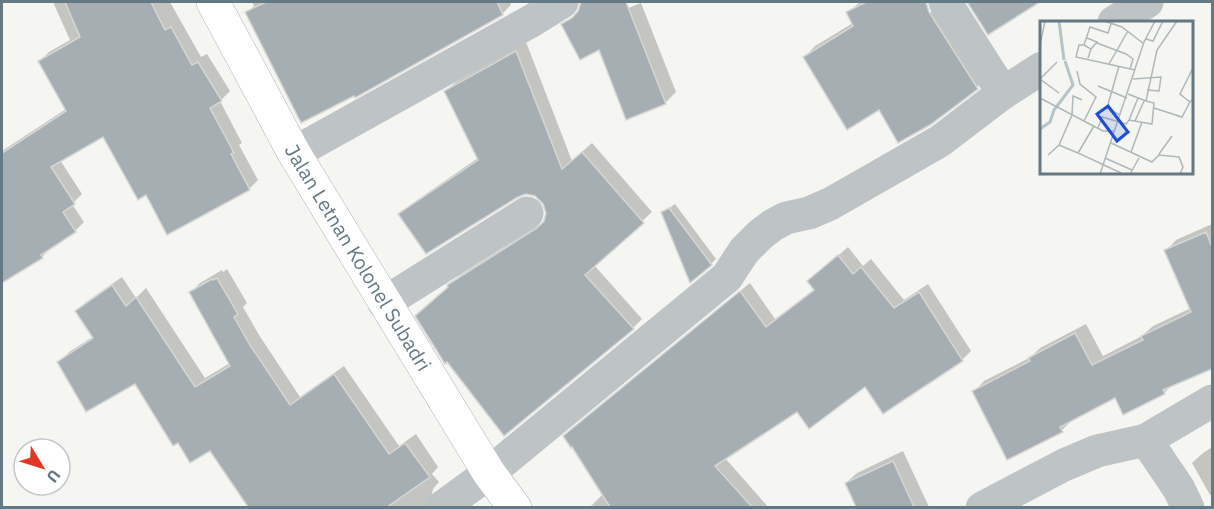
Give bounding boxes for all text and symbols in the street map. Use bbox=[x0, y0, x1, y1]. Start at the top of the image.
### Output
inset map bbox=[1040, 21, 1193, 174]
street label: Jalan Letnan Kolonel Subadri bbox=[279, 139, 438, 376]
north arrow bbox=[12, 437, 72, 497]
text: U bbox=[43, 466, 65, 487]

